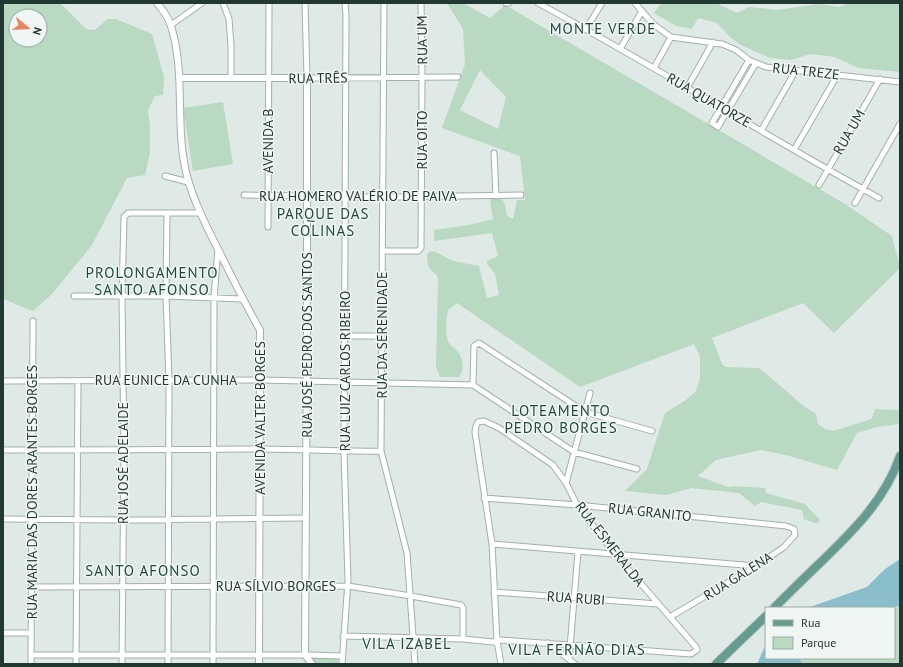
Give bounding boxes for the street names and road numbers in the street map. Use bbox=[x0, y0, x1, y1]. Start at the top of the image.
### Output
street label: RUA UM bbox=[413, 15, 431, 65]
street label: RUA TREZE bbox=[772, 59, 840, 83]
street label: RUA TRÊS bbox=[288, 68, 348, 88]
street label: RUA QUATORZE bbox=[664, 69, 754, 131]
street label: RUA UM bbox=[829, 106, 869, 158]
street label: AVENIDA B bbox=[259, 109, 277, 173]
street label: RUA OITO bbox=[413, 110, 431, 170]
street label: RUA HOMERO VALÉRIO DE PAIVA bbox=[259, 187, 458, 205]
street label: RUA JOSÉ PEDRO DOS SANTOS bbox=[298, 252, 316, 438]
street label: RUA DA SERENIDADE bbox=[373, 272, 391, 398]
street label: RUA LUIZ CARLOS RIBEIRO bbox=[336, 291, 354, 451]
street label: AVENIDA VALTER BORGES bbox=[251, 341, 269, 495]
street label: RUA MARIA DAS DORES ARANTES BORGES bbox=[23, 365, 41, 619]
street label: RUA EUNICE DA CUNHA bbox=[95, 371, 238, 389]
street label: RUA JOSÉ ADELAIDE bbox=[114, 402, 132, 524]
street label: RUA ESMERALDA bbox=[571, 498, 649, 591]
street label: RUA GRANITO bbox=[607, 499, 693, 525]
street label: RUA GALENA bbox=[700, 547, 776, 604]
street label: RUA SÍLVIO BORGES bbox=[216, 577, 336, 595]
street label: RUA RUBI bbox=[546, 587, 606, 609]

